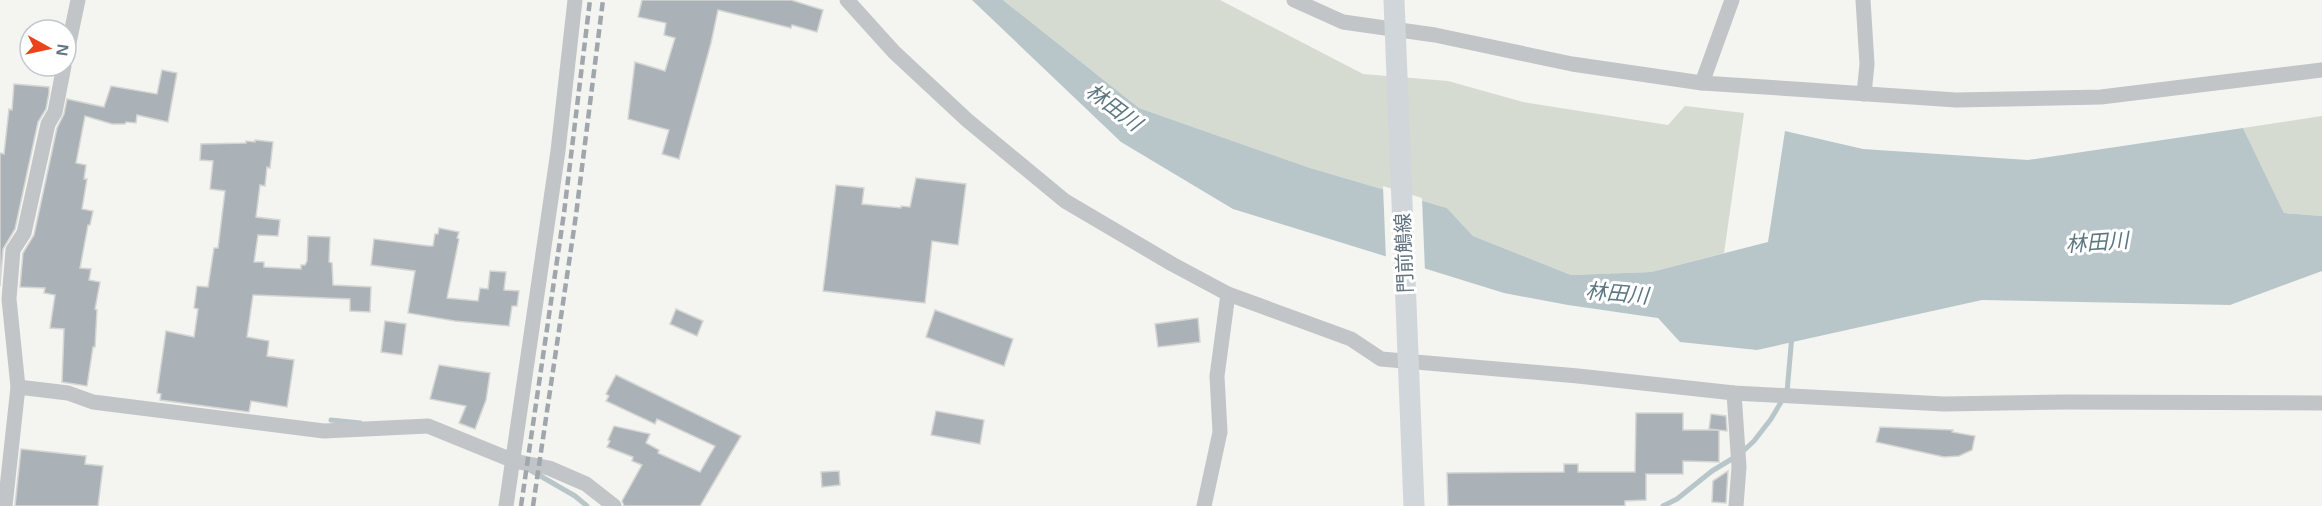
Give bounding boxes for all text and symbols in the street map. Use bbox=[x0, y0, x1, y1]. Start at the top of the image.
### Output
north arrow bbox=[18, 18, 78, 78]
text: N bbox=[53, 43, 72, 57]
water label: 林田川 bbox=[1082, 79, 1148, 136]
street label: 門前鵤線 bbox=[1392, 213, 1416, 293]
water label: 林田川 bbox=[2065, 228, 2131, 256]
water label: 林田川 bbox=[1585, 279, 1651, 307]

